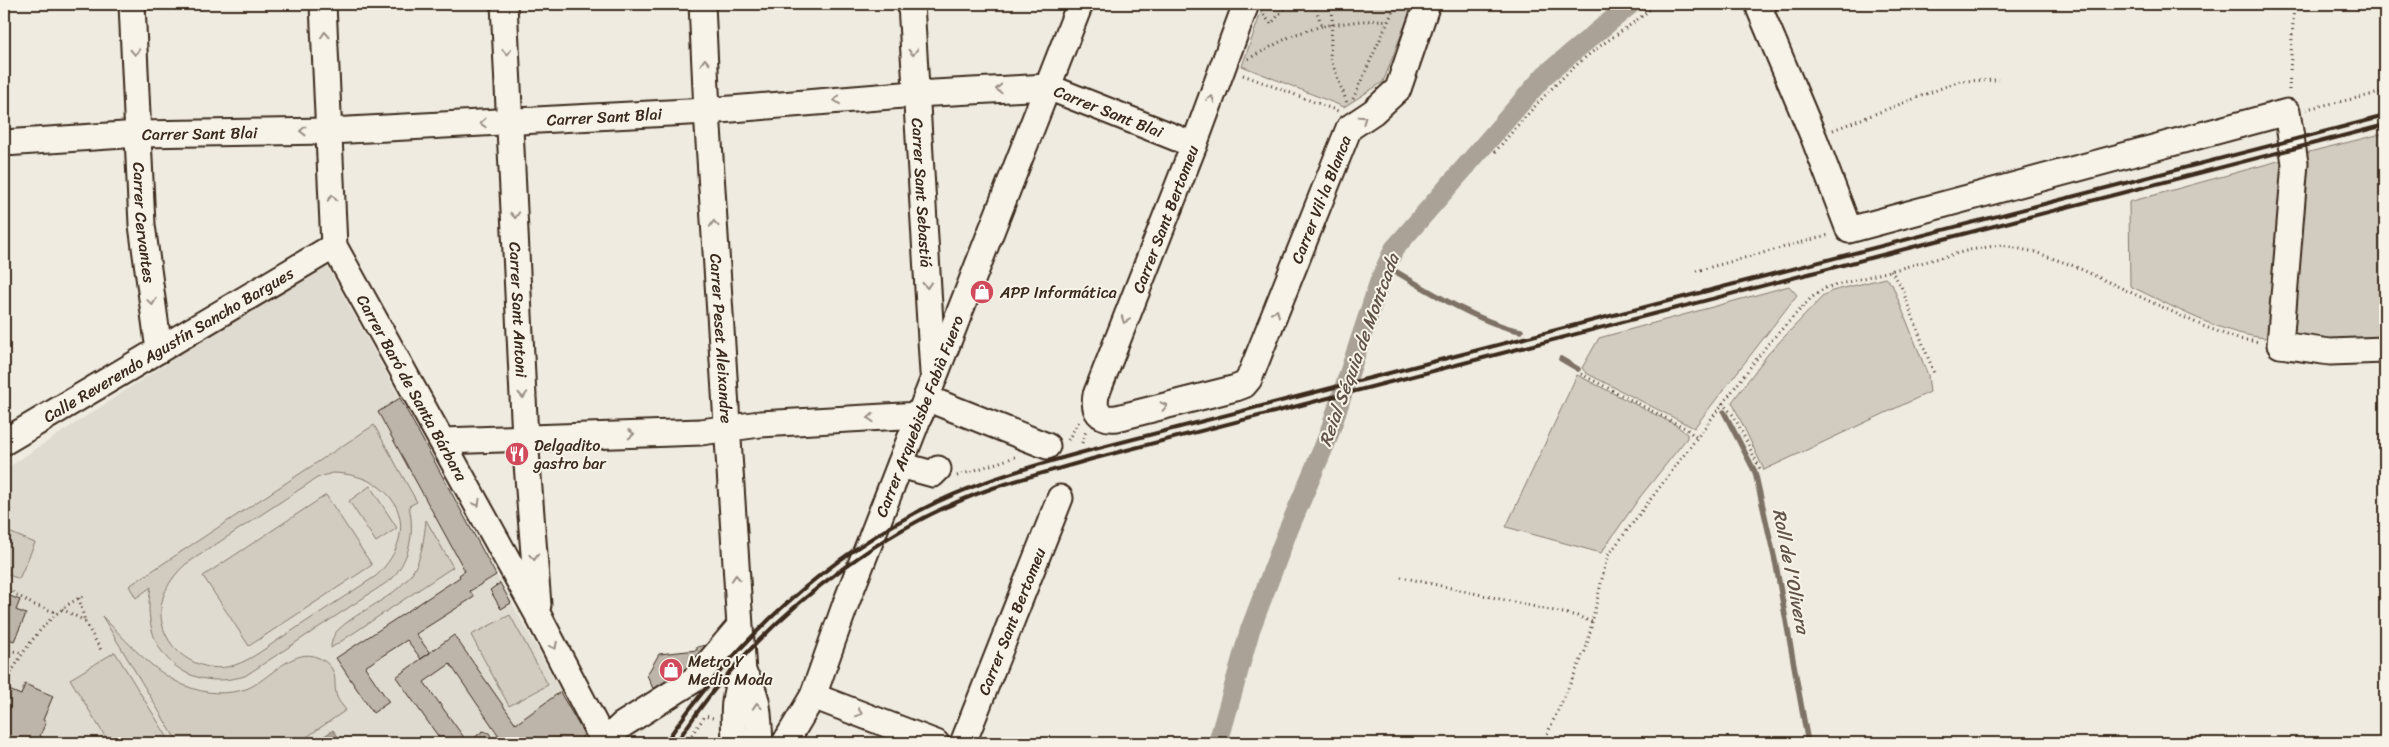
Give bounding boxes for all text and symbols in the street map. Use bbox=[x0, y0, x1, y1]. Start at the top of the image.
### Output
one-way arrow bbox=[319, 31, 330, 39]
one-way arrow bbox=[129, 49, 140, 57]
one-way arrow bbox=[502, 49, 512, 57]
one-way arrow bbox=[908, 49, 919, 57]
one-way arrow bbox=[700, 57, 710, 65]
street label: Carrer Sant Blai bbox=[1050, 77, 1168, 147]
one-way arrow bbox=[995, 84, 1003, 95]
one-way arrow bbox=[833, 95, 841, 106]
one-way arrow bbox=[1205, 95, 1215, 104]
street label: Carrer Sant Blai bbox=[546, 99, 663, 134]
one-way arrow bbox=[1357, 116, 1367, 125]
one-way arrow bbox=[479, 117, 487, 128]
street label: Carrer Sant Sebastiá bbox=[903, 117, 941, 268]
street label: Carrer Sant Blai bbox=[142, 118, 258, 149]
one-way arrow bbox=[299, 126, 306, 136]
street label: Carrer Vil·la Blanca bbox=[1282, 131, 1360, 268]
street label: Carrer Sant Bertomeu bbox=[1124, 140, 1207, 298]
street label: Carrer Cervantes bbox=[124, 162, 164, 285]
one-way arrow bbox=[327, 193, 338, 201]
one-way arrow bbox=[509, 211, 520, 219]
one-way arrow bbox=[709, 220, 720, 228]
street label: Carrer Sant Antoni bbox=[501, 241, 536, 379]
water label: Reial Séquia de Montcada bbox=[1309, 247, 1409, 451]
street label: Carrer Peset Aleixandre bbox=[701, 253, 741, 424]
street label: Calle Reverendo Agustín Sancho Bargues bbox=[38, 259, 300, 431]
place label: APP Informática bbox=[999, 278, 1117, 307]
shop icon: APP Informática bbox=[969, 279, 995, 305]
one-way arrow bbox=[922, 281, 933, 289]
street label: Carrer Baró de Santa Bárbara bbox=[348, 289, 476, 488]
one-way arrow bbox=[147, 297, 157, 306]
one-way arrow bbox=[1270, 309, 1280, 318]
street label: Carrer Arquebisbe Fabià Fuero bbox=[867, 311, 972, 522]
one-way arrow bbox=[1121, 316, 1131, 324]
one-way arrow bbox=[517, 391, 528, 399]
one-way arrow bbox=[1160, 401, 1168, 412]
one-way arrow bbox=[867, 412, 875, 423]
one-way arrow bbox=[628, 429, 636, 439]
place label: Delgadito gastro bar bbox=[532, 431, 607, 478]
restaurant icon: Delgadito gastro bar bbox=[504, 441, 530, 467]
one-way arrow bbox=[471, 497, 481, 506]
water label: Roll de l'Olivera bbox=[1763, 506, 1819, 638]
street label: Carrer Sant Bertomeu bbox=[969, 543, 1054, 700]
one-way arrow bbox=[528, 553, 539, 561]
one-way arrow bbox=[730, 574, 741, 582]
one-way arrow bbox=[548, 640, 558, 649]
place label: Metro Y Medio Moda bbox=[688, 647, 773, 694]
shop icon: Metro Y Medio Moda bbox=[658, 657, 684, 683]
one-way arrow bbox=[751, 702, 762, 710]
one-way arrow bbox=[854, 708, 862, 718]

